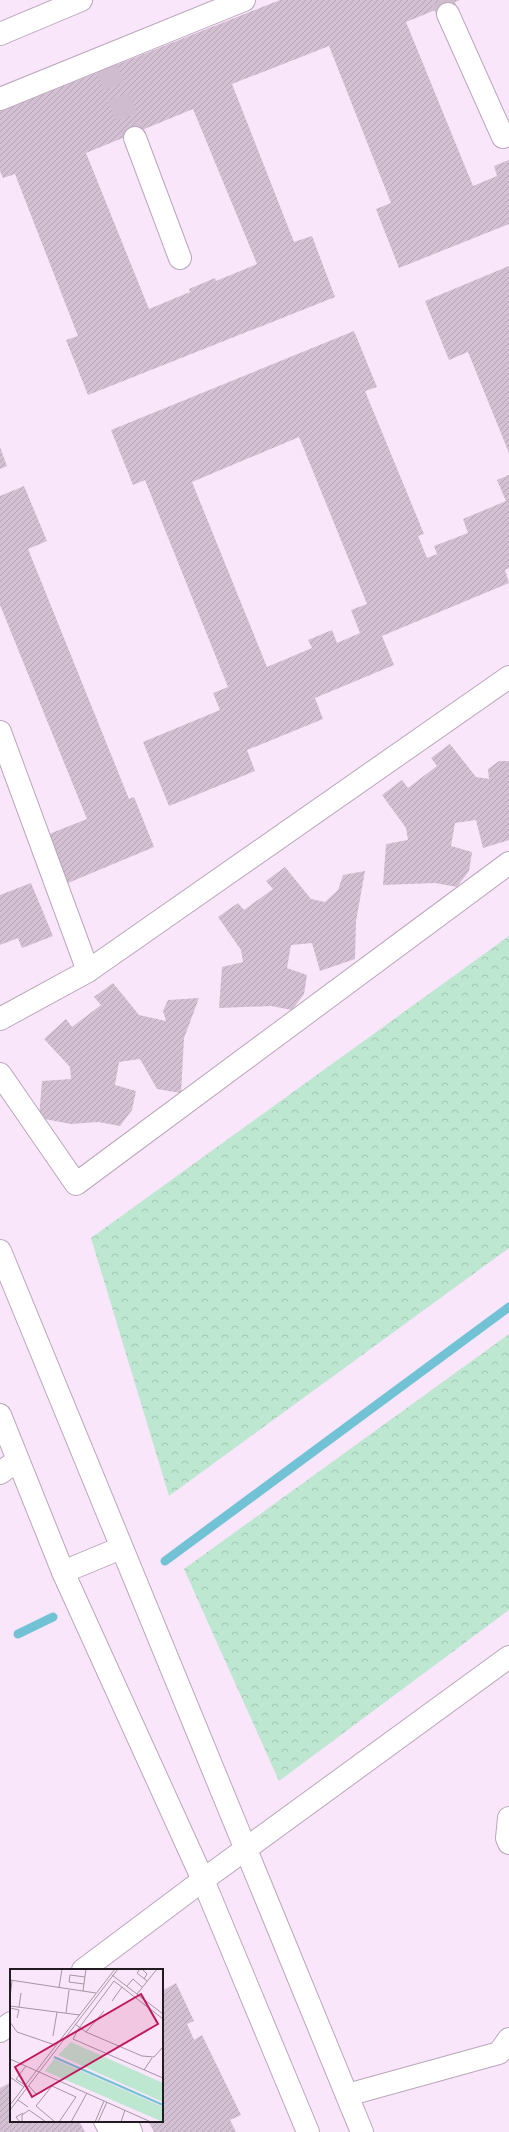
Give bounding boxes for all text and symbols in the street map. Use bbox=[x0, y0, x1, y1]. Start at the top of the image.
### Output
inset map bbox=[10, 1969, 163, 2122]

